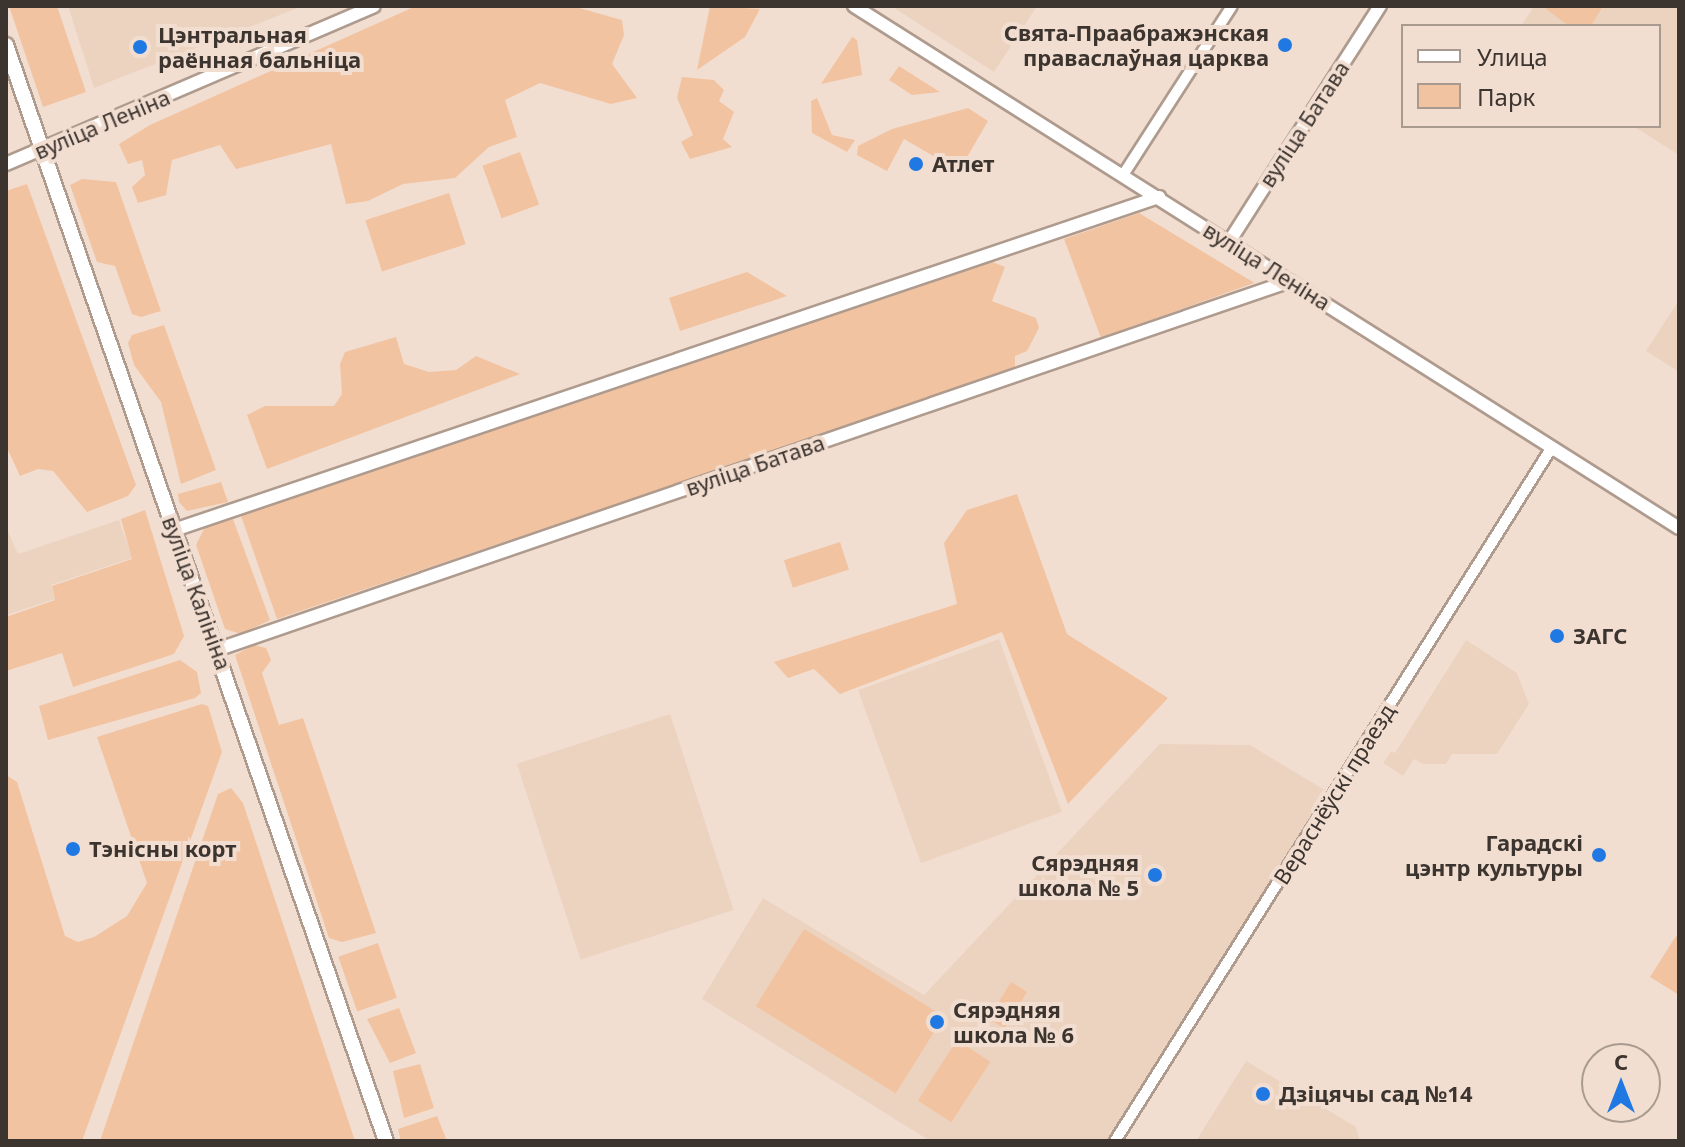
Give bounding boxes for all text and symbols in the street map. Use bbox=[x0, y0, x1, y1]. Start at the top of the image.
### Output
place label: Свята-Праабражэнская праваслаўная царква bbox=[1004, 19, 1269, 70]
place label: Цэнтральная раённая бальніца bbox=[158, 21, 361, 72]
legend bbox=[1401, 24, 1661, 128]
marker: Цэнтральная раённая бальніца bbox=[129, 36, 151, 58]
marker: Свята-Праабражэнская праваслаўная царква bbox=[1276, 36, 1294, 54]
text: Улица bbox=[1477, 40, 1548, 73]
street label: вуліца Батава bbox=[1253, 56, 1355, 192]
text: Парк bbox=[1477, 80, 1535, 113]
street label: вуліца Леніна bbox=[30, 84, 174, 164]
place label: Атлет bbox=[932, 151, 994, 177]
marker: Атлет bbox=[907, 155, 925, 173]
street label: вуліца Леніна bbox=[1199, 216, 1335, 316]
street label: вуліца Батава bbox=[682, 429, 828, 501]
street label: вуліца Калініна bbox=[157, 513, 237, 673]
place label: ЗАГС bbox=[1573, 623, 1627, 649]
marker: ЗАГС bbox=[1548, 627, 1566, 645]
street label: Вераснёўскі праезд bbox=[1268, 699, 1400, 889]
place label: Гарадскі цэнтр культуры bbox=[1405, 829, 1583, 880]
place label: Тэнісны корт bbox=[89, 836, 236, 862]
marker: Тэнісны корт bbox=[64, 840, 82, 858]
marker: Гарадскі цэнтр культуры bbox=[1590, 846, 1608, 864]
place label: Сярэдняя школа № 5 bbox=[1018, 849, 1139, 900]
marker: Сярэдняя школа № 5 bbox=[1146, 866, 1164, 884]
place label: Сярэдняя школа № 6 bbox=[953, 996, 1074, 1048]
marker: Сярэдняя школа № 6 bbox=[928, 1013, 946, 1031]
north arrow bbox=[1581, 1043, 1661, 1123]
text: С bbox=[1614, 1046, 1628, 1076]
place label: Дзіцячы сад №14 bbox=[1279, 1081, 1472, 1107]
marker: Дзіцячы сад №14 bbox=[1254, 1085, 1272, 1103]

